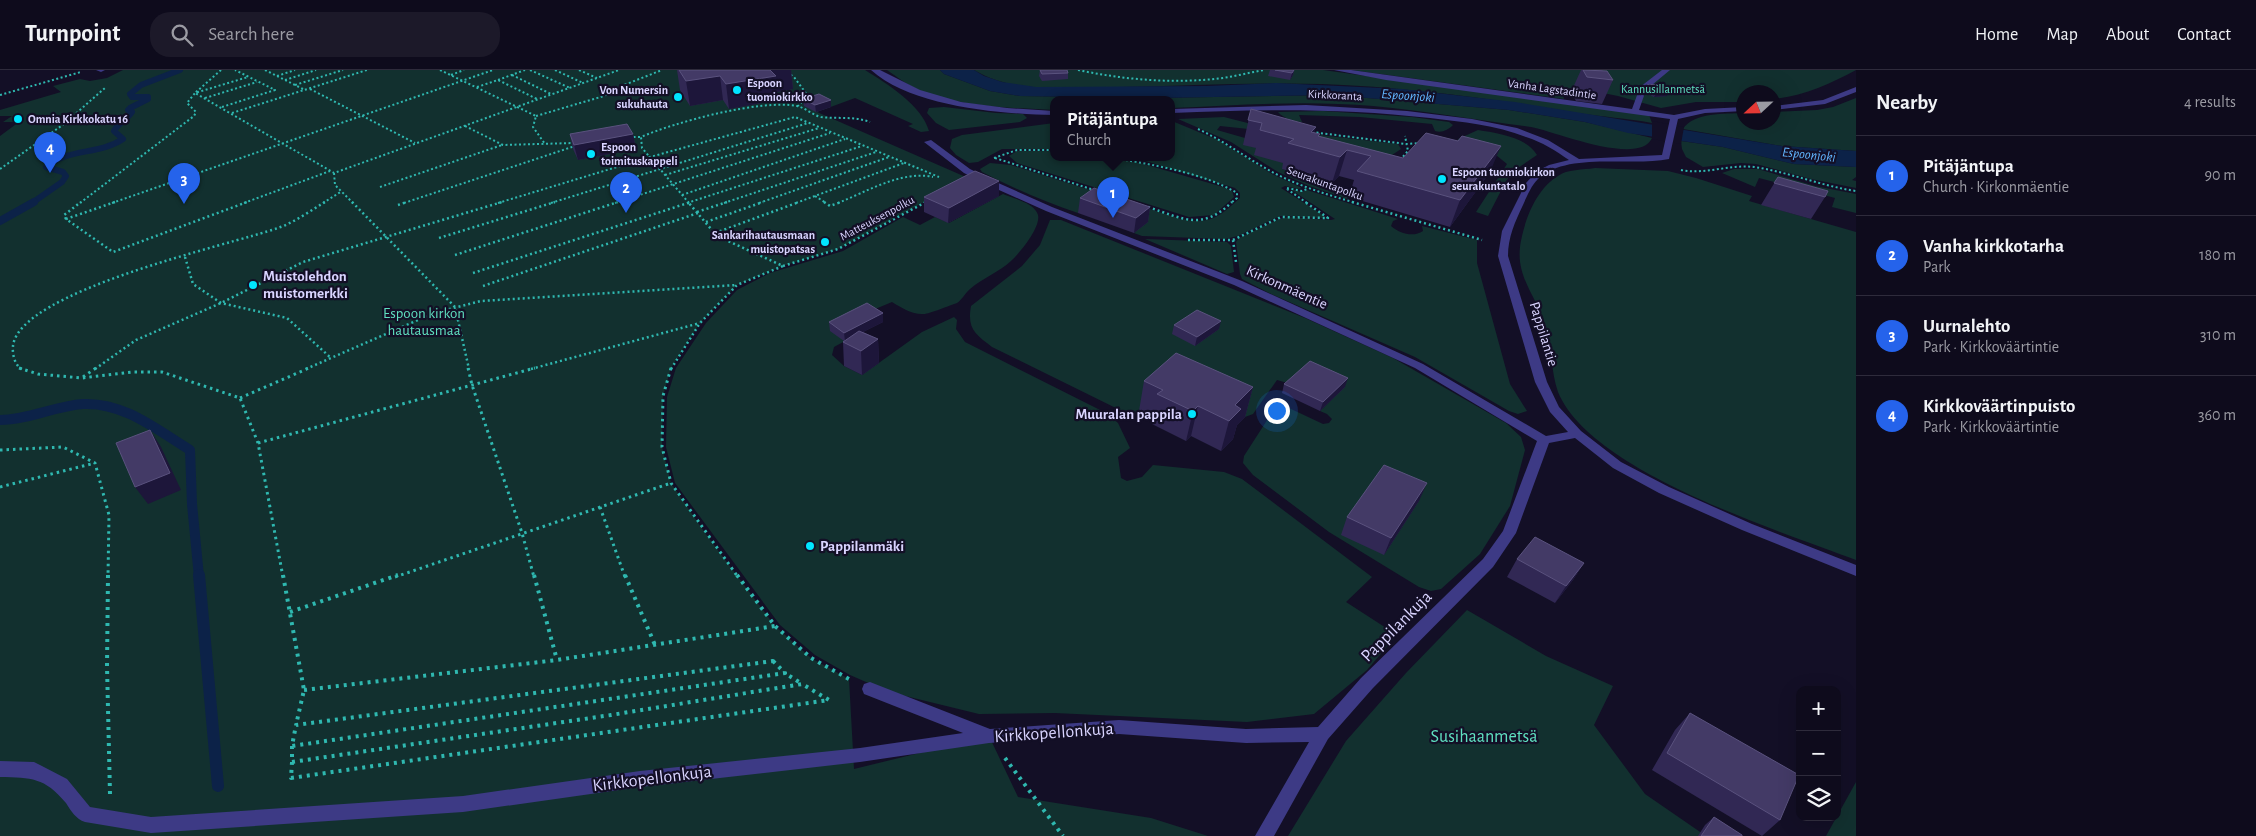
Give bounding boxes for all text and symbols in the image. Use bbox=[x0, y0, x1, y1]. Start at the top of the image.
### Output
search box bbox=[150, 12, 500, 57]
icon: search bbox=[168, 21, 196, 49]
text: Turnpoint bbox=[25, 22, 120, 46]
text: Search here bbox=[208, 25, 294, 44]
text: Home bbox=[1975, 26, 2018, 44]
text: Map bbox=[2046, 26, 2078, 44]
text: About bbox=[2106, 26, 2149, 44]
text: Contact bbox=[2177, 26, 2231, 44]
place label: Espoon tuomiokirkko bbox=[747, 77, 813, 103]
street label: Vanha Lagstadintie bbox=[1507, 77, 1597, 101]
park label: Kannusillanmetsä bbox=[1621, 83, 1705, 95]
place label: Von Numersin sukuhauta bbox=[599, 84, 668, 110]
marker: Espoon tuomiokirkko bbox=[731, 84, 743, 96]
north arrow bbox=[1736, 85, 1781, 130]
water label: Espoonjoki bbox=[1381, 87, 1435, 105]
street label: Kirkkoranta bbox=[1307, 88, 1363, 102]
marker: Von Numersin sukuhauta bbox=[672, 91, 684, 103]
text: Nearby bbox=[1876, 92, 1937, 113]
text: 4 results bbox=[2184, 94, 2236, 110]
popup bbox=[1050, 96, 1175, 161]
text: Pitäjäntupa bbox=[1067, 110, 1158, 129]
marker: Omnia Kirkkokatu 16 bbox=[12, 113, 24, 125]
place label: Omnia Kirkkokatu 16 bbox=[28, 113, 128, 125]
pin: 4 bbox=[34, 132, 66, 173]
text: Church bbox=[1067, 132, 1111, 148]
place label: Espoon toimituskappeli bbox=[601, 141, 678, 167]
water label: Espoonjoki bbox=[1782, 145, 1836, 165]
marker: Espoon toimituskappeli bbox=[585, 148, 597, 160]
text: Pitäjäntupa bbox=[1923, 157, 2014, 176]
pin: 3 bbox=[168, 163, 200, 204]
street label: Seurakuntapolku bbox=[1285, 164, 1365, 202]
place label: Espoon tuomiokirkon seurakuntatalo bbox=[1452, 166, 1555, 192]
text: 1 bbox=[1889, 167, 1895, 183]
text: 90 m bbox=[2205, 167, 2236, 183]
pin: 2 bbox=[610, 172, 642, 213]
marker: Espoon tuomiokirkon seurakuntatalo bbox=[1436, 173, 1448, 185]
pin: 1 bbox=[1097, 177, 1129, 218]
text: Church · Kirkonmäentie bbox=[1923, 179, 2069, 195]
street label: Matteuksenpolku bbox=[838, 193, 916, 243]
place label: Sankarihautausmaan muistopatsas bbox=[712, 229, 815, 255]
marker: Sankarihautausmaan muistopatsas bbox=[819, 236, 831, 248]
text: Vanha kirkkotarha bbox=[1923, 237, 2064, 256]
text: 2 bbox=[1888, 247, 1896, 263]
text: 180 m bbox=[2199, 247, 2236, 263]
text: Park bbox=[1923, 259, 1951, 275]
street label: Kirkonmäentie bbox=[1244, 263, 1330, 312]
place label: Muistolehdon muistomerkki bbox=[263, 269, 348, 301]
marker: Muistolehdon muistomerkki bbox=[247, 279, 259, 291]
street label: Pappilantie bbox=[1527, 300, 1560, 368]
park label: Espoon kirkon hautausmaa bbox=[383, 306, 465, 338]
text: Uurnalehto bbox=[1923, 317, 2010, 336]
text: 3 bbox=[1889, 327, 1895, 343]
text: 310 m bbox=[2200, 327, 2236, 343]
text: Park · Kirkkoväärtintie bbox=[1923, 339, 2059, 355]
text: Kirkkoväärtinpuisto bbox=[1923, 397, 2075, 416]
your location bbox=[1264, 398, 1290, 424]
place label: Muuralan pappila bbox=[1076, 407, 1182, 422]
text: 4 bbox=[1888, 407, 1896, 423]
text: 360 m bbox=[2198, 407, 2236, 423]
marker: Muuralan pappila bbox=[1186, 408, 1198, 420]
text: Park · Kirkkoväärtintie bbox=[1923, 419, 2059, 435]
place label: Pappilanmäki bbox=[820, 539, 904, 554]
marker: Pappilanmäki bbox=[804, 540, 816, 552]
street label: Pappilankuja bbox=[1358, 588, 1436, 666]
map controls bbox=[1796, 686, 1841, 821]
button: + bbox=[1796, 686, 1841, 731]
street label: Kirkkopellonkuja bbox=[994, 720, 1114, 746]
park label: Susihaanmetsä bbox=[1430, 728, 1538, 746]
button: − bbox=[1796, 731, 1841, 776]
street label: Kirkkopellonkuja bbox=[592, 763, 713, 795]
button: layers bbox=[1796, 776, 1841, 821]

